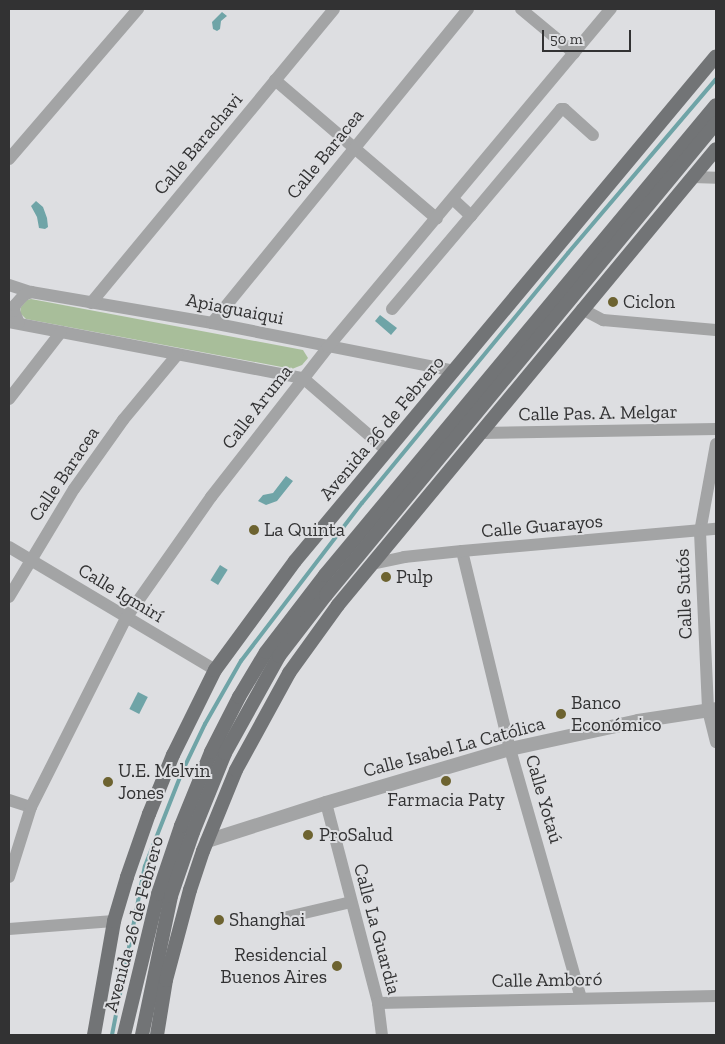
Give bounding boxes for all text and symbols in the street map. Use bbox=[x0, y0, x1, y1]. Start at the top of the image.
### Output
scale bar bbox=[545, 20, 634, 52]
text: 50 m bbox=[550, 30, 583, 48]
street label: Calle Barachavi bbox=[149, 88, 247, 200]
street label: Calle Baracea bbox=[282, 104, 368, 204]
street label: Apiaguaiqui bbox=[184, 288, 286, 330]
place label: Ciclon bbox=[623, 291, 675, 313]
marker: Ciclon bbox=[607, 296, 619, 308]
street label: Avenida 26 de Febrero bbox=[315, 351, 449, 505]
street label: Calle Aruma bbox=[217, 360, 297, 454]
street label: Calle Pas. A. Melgar bbox=[518, 400, 678, 426]
street label: Calle Baracea bbox=[24, 422, 104, 526]
street label: Calle Guarayos bbox=[480, 509, 604, 543]
place label: La Quinta bbox=[264, 519, 345, 541]
marker: La Quinta bbox=[248, 524, 260, 536]
street label: Calle Sutós bbox=[671, 548, 697, 640]
street label: Calle Igmirí bbox=[74, 559, 168, 627]
place label: Pulp bbox=[396, 566, 433, 588]
marker: Pulp bbox=[380, 571, 392, 583]
place label: Banco Económico bbox=[571, 692, 662, 736]
marker: Banco Económico bbox=[555, 708, 567, 720]
street label: Calle Isabel La Católica bbox=[361, 712, 547, 782]
street label: Calle Yotaú bbox=[520, 752, 568, 846]
place label: U.E. Melvin Jones bbox=[118, 760, 210, 804]
marker: Farmacia Paty bbox=[440, 775, 452, 787]
marker: U.E. Melvin Jones bbox=[102, 776, 114, 788]
place label: Farmacia Paty bbox=[387, 789, 505, 811]
place label: ProSalud bbox=[319, 824, 393, 846]
marker: ProSalud bbox=[301, 828, 315, 842]
street label: Avenida 26 de Febrero bbox=[99, 833, 169, 1015]
street label: Calle La Guardia bbox=[349, 861, 405, 997]
place label: Shanghai bbox=[229, 909, 305, 931]
marker: Shanghai bbox=[213, 914, 225, 926]
place label: Residencial Buenos Aires bbox=[220, 944, 327, 988]
marker: Residencial Buenos Aires bbox=[331, 960, 343, 972]
street label: Calle Amboró bbox=[491, 968, 603, 992]

